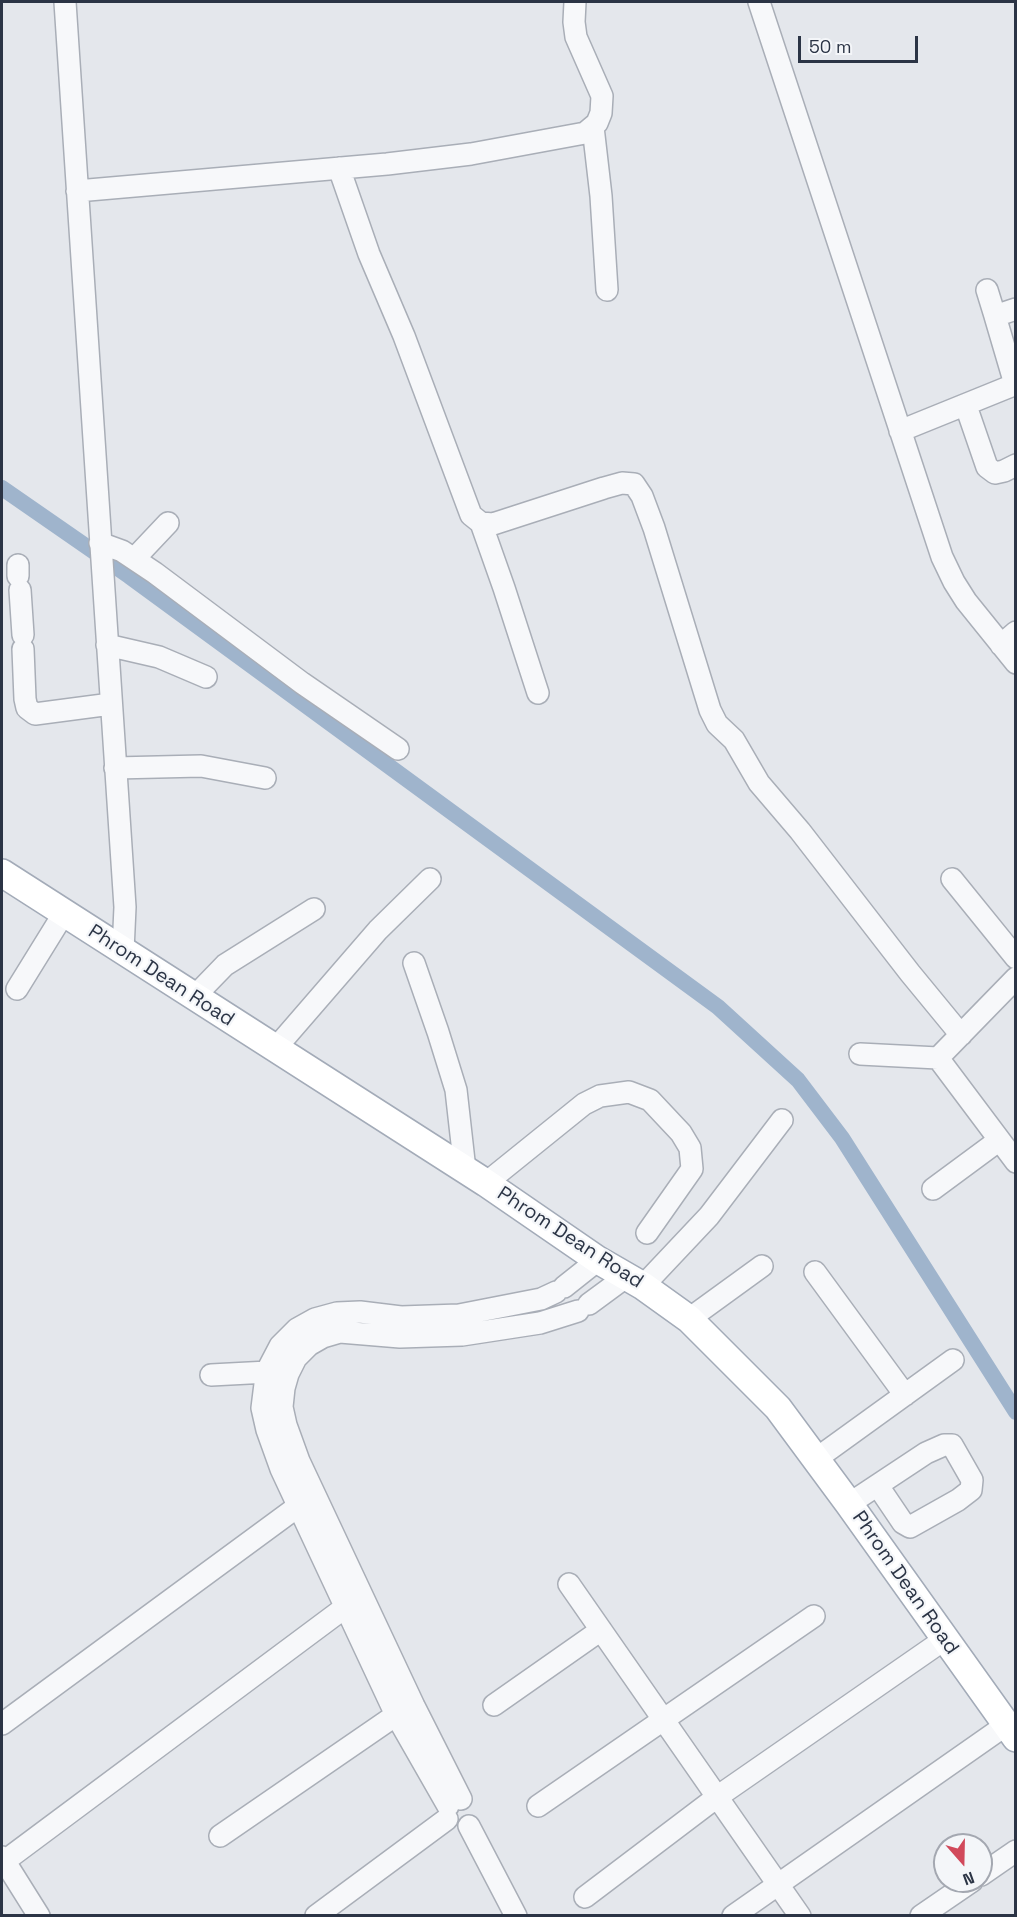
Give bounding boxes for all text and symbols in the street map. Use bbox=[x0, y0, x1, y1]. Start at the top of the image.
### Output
scale bar bbox=[801, 24, 921, 62]
text: 50 m bbox=[809, 35, 851, 58]
street label: Phrom Dean Road bbox=[83, 920, 239, 1032]
street label: Phrom Dean Road bbox=[492, 1182, 648, 1294]
street label: Phrom Dean Road bbox=[847, 1507, 963, 1659]
north arrow bbox=[933, 1833, 993, 1893]
text: N bbox=[960, 1867, 977, 1890]

